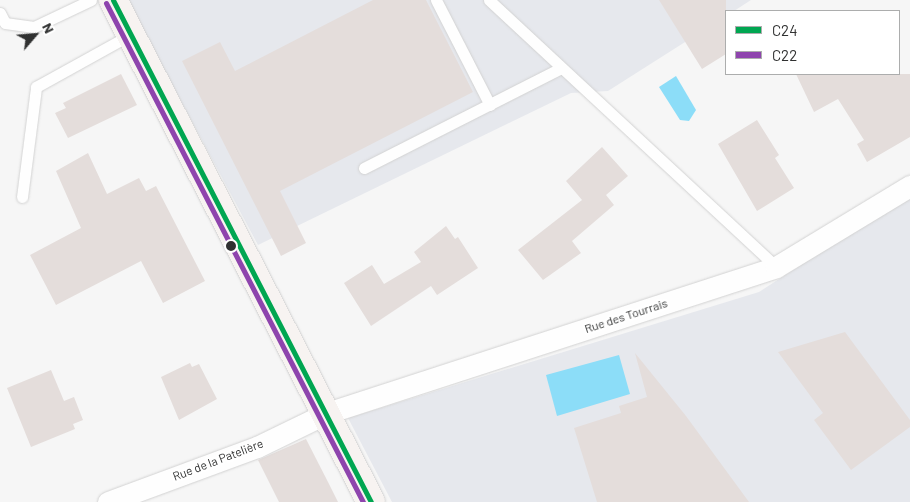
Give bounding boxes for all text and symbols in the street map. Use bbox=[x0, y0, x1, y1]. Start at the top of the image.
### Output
north arrow bbox=[10, 10, 60, 60]
legend bbox=[725, 10, 900, 75]
text: N bbox=[39, 20, 58, 36]
text: C24 bbox=[772, 21, 797, 39]
text: C22 bbox=[772, 46, 797, 64]
unlabelled marker bbox=[226, 241, 236, 251]
street label: Rue des Tourrais bbox=[583, 296, 669, 336]
street label: Rue de la Patelière bbox=[171, 436, 265, 484]

